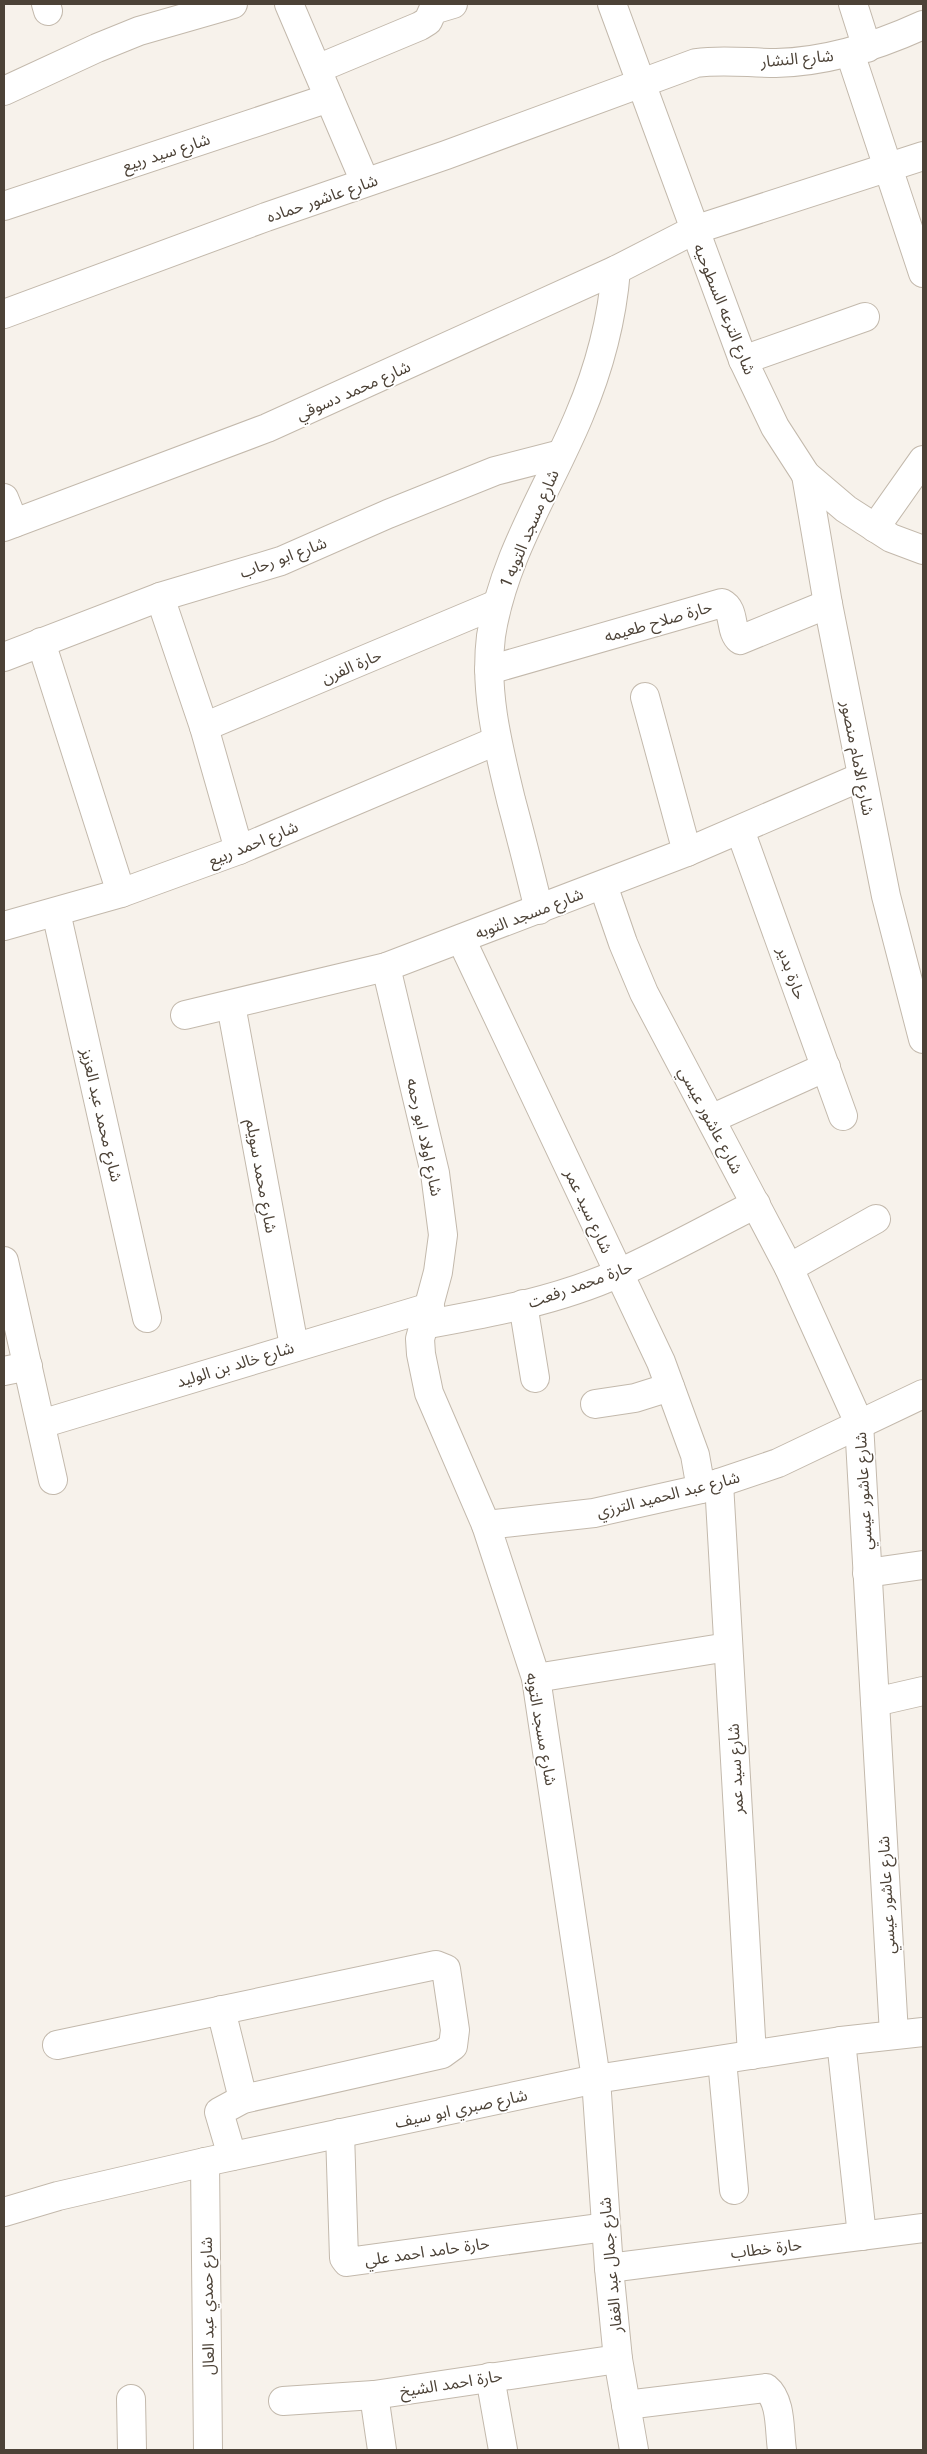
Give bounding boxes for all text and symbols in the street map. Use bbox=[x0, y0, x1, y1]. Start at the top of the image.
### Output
street label: شارع النشار bbox=[759, 45, 835, 74]
street label: شارع سيد ربيع bbox=[119, 128, 213, 178]
street label: شارع عاشور حماده bbox=[264, 170, 381, 229]
street label: شارع الترعه السطوحيه bbox=[687, 241, 760, 379]
street label: شارع محمد دسوقي bbox=[293, 356, 415, 427]
street label: شارع مسجد التوبه 1 bbox=[495, 466, 565, 591]
street label: شارع ابو رحاب bbox=[237, 532, 330, 585]
street label: حارة صلاح طعيمه bbox=[602, 596, 715, 649]
street label: حارة الفرن bbox=[318, 644, 384, 688]
street label: شارع الامام منصور bbox=[834, 698, 879, 818]
street label: شارع احمد ربيع bbox=[205, 816, 302, 873]
street label: شارع مسجد التوبه bbox=[472, 883, 587, 946]
street label: حارة بدير bbox=[773, 943, 811, 1002]
street label: شارع محمد عبد العزيز bbox=[74, 1045, 127, 1184]
street label: شارع عاشور عيسي bbox=[672, 1063, 748, 1178]
street label: شارع اولاد ابو رحمه bbox=[400, 1076, 447, 1198]
street label: شارع محمد سويلم bbox=[239, 1118, 282, 1235]
street label: شارع سيد عمر bbox=[558, 1165, 617, 1258]
street label: حارة محمد رفعت bbox=[525, 1256, 635, 1312]
street label: شارع خالد بن الوليد bbox=[174, 1337, 297, 1394]
street label: شارع عاشور عيسي bbox=[850, 1431, 879, 1551]
street label: شارع عبد الحميد الترزي bbox=[594, 1467, 742, 1524]
street label: شارع مسجد التوبه bbox=[519, 1671, 562, 1788]
street label: شارع سيد عمر bbox=[723, 1723, 750, 1816]
street label: شارع عاشور عيسي bbox=[873, 1835, 902, 1955]
street label: شارع صبري ابو سيف bbox=[393, 2084, 530, 2135]
street label: شارع جمال عبد الغفار bbox=[594, 2196, 629, 2335]
street label: حارة حامد احمد علي bbox=[363, 2232, 491, 2272]
street label: حارة خطاب bbox=[729, 2234, 803, 2262]
street label: شارع حمدي عبد العال bbox=[196, 2237, 221, 2375]
street label: حارة احمد الشيخ bbox=[398, 2365, 504, 2404]

